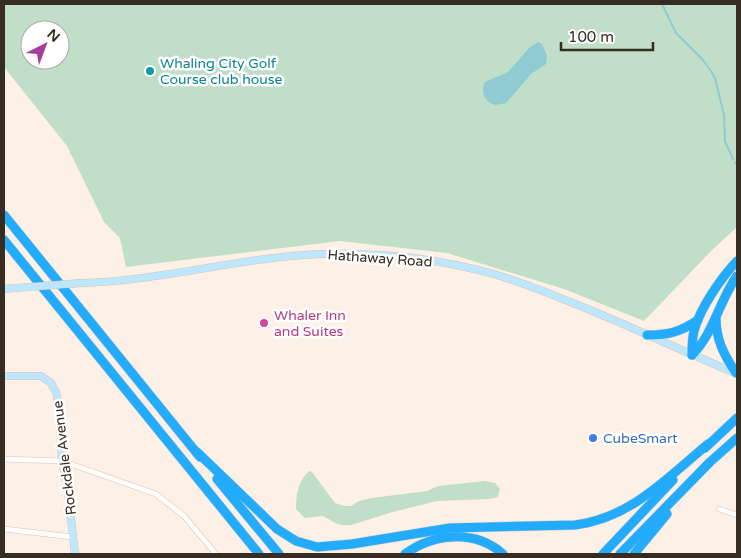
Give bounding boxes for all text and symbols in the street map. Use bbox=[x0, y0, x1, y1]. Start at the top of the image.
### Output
north arrow bbox=[20, 20, 70, 70]
scale bar bbox=[561, 20, 654, 52]
text: N bbox=[43, 26, 63, 46]
text: 100 m bbox=[568, 28, 614, 46]
place label: Whaling City Golf Course club house bbox=[160, 55, 282, 88]
marker: Whaling City Golf Course club house bbox=[144, 65, 156, 77]
street label: Hathaway Road bbox=[327, 246, 433, 271]
place label: Whaler Inn and Suites bbox=[274, 307, 346, 340]
marker: Whaler Inn and Suites bbox=[258, 317, 270, 329]
street label: Rockdale Avenue bbox=[49, 400, 80, 516]
place label: CubeSmart bbox=[603, 430, 678, 447]
marker: CubeSmart bbox=[587, 432, 599, 444]

